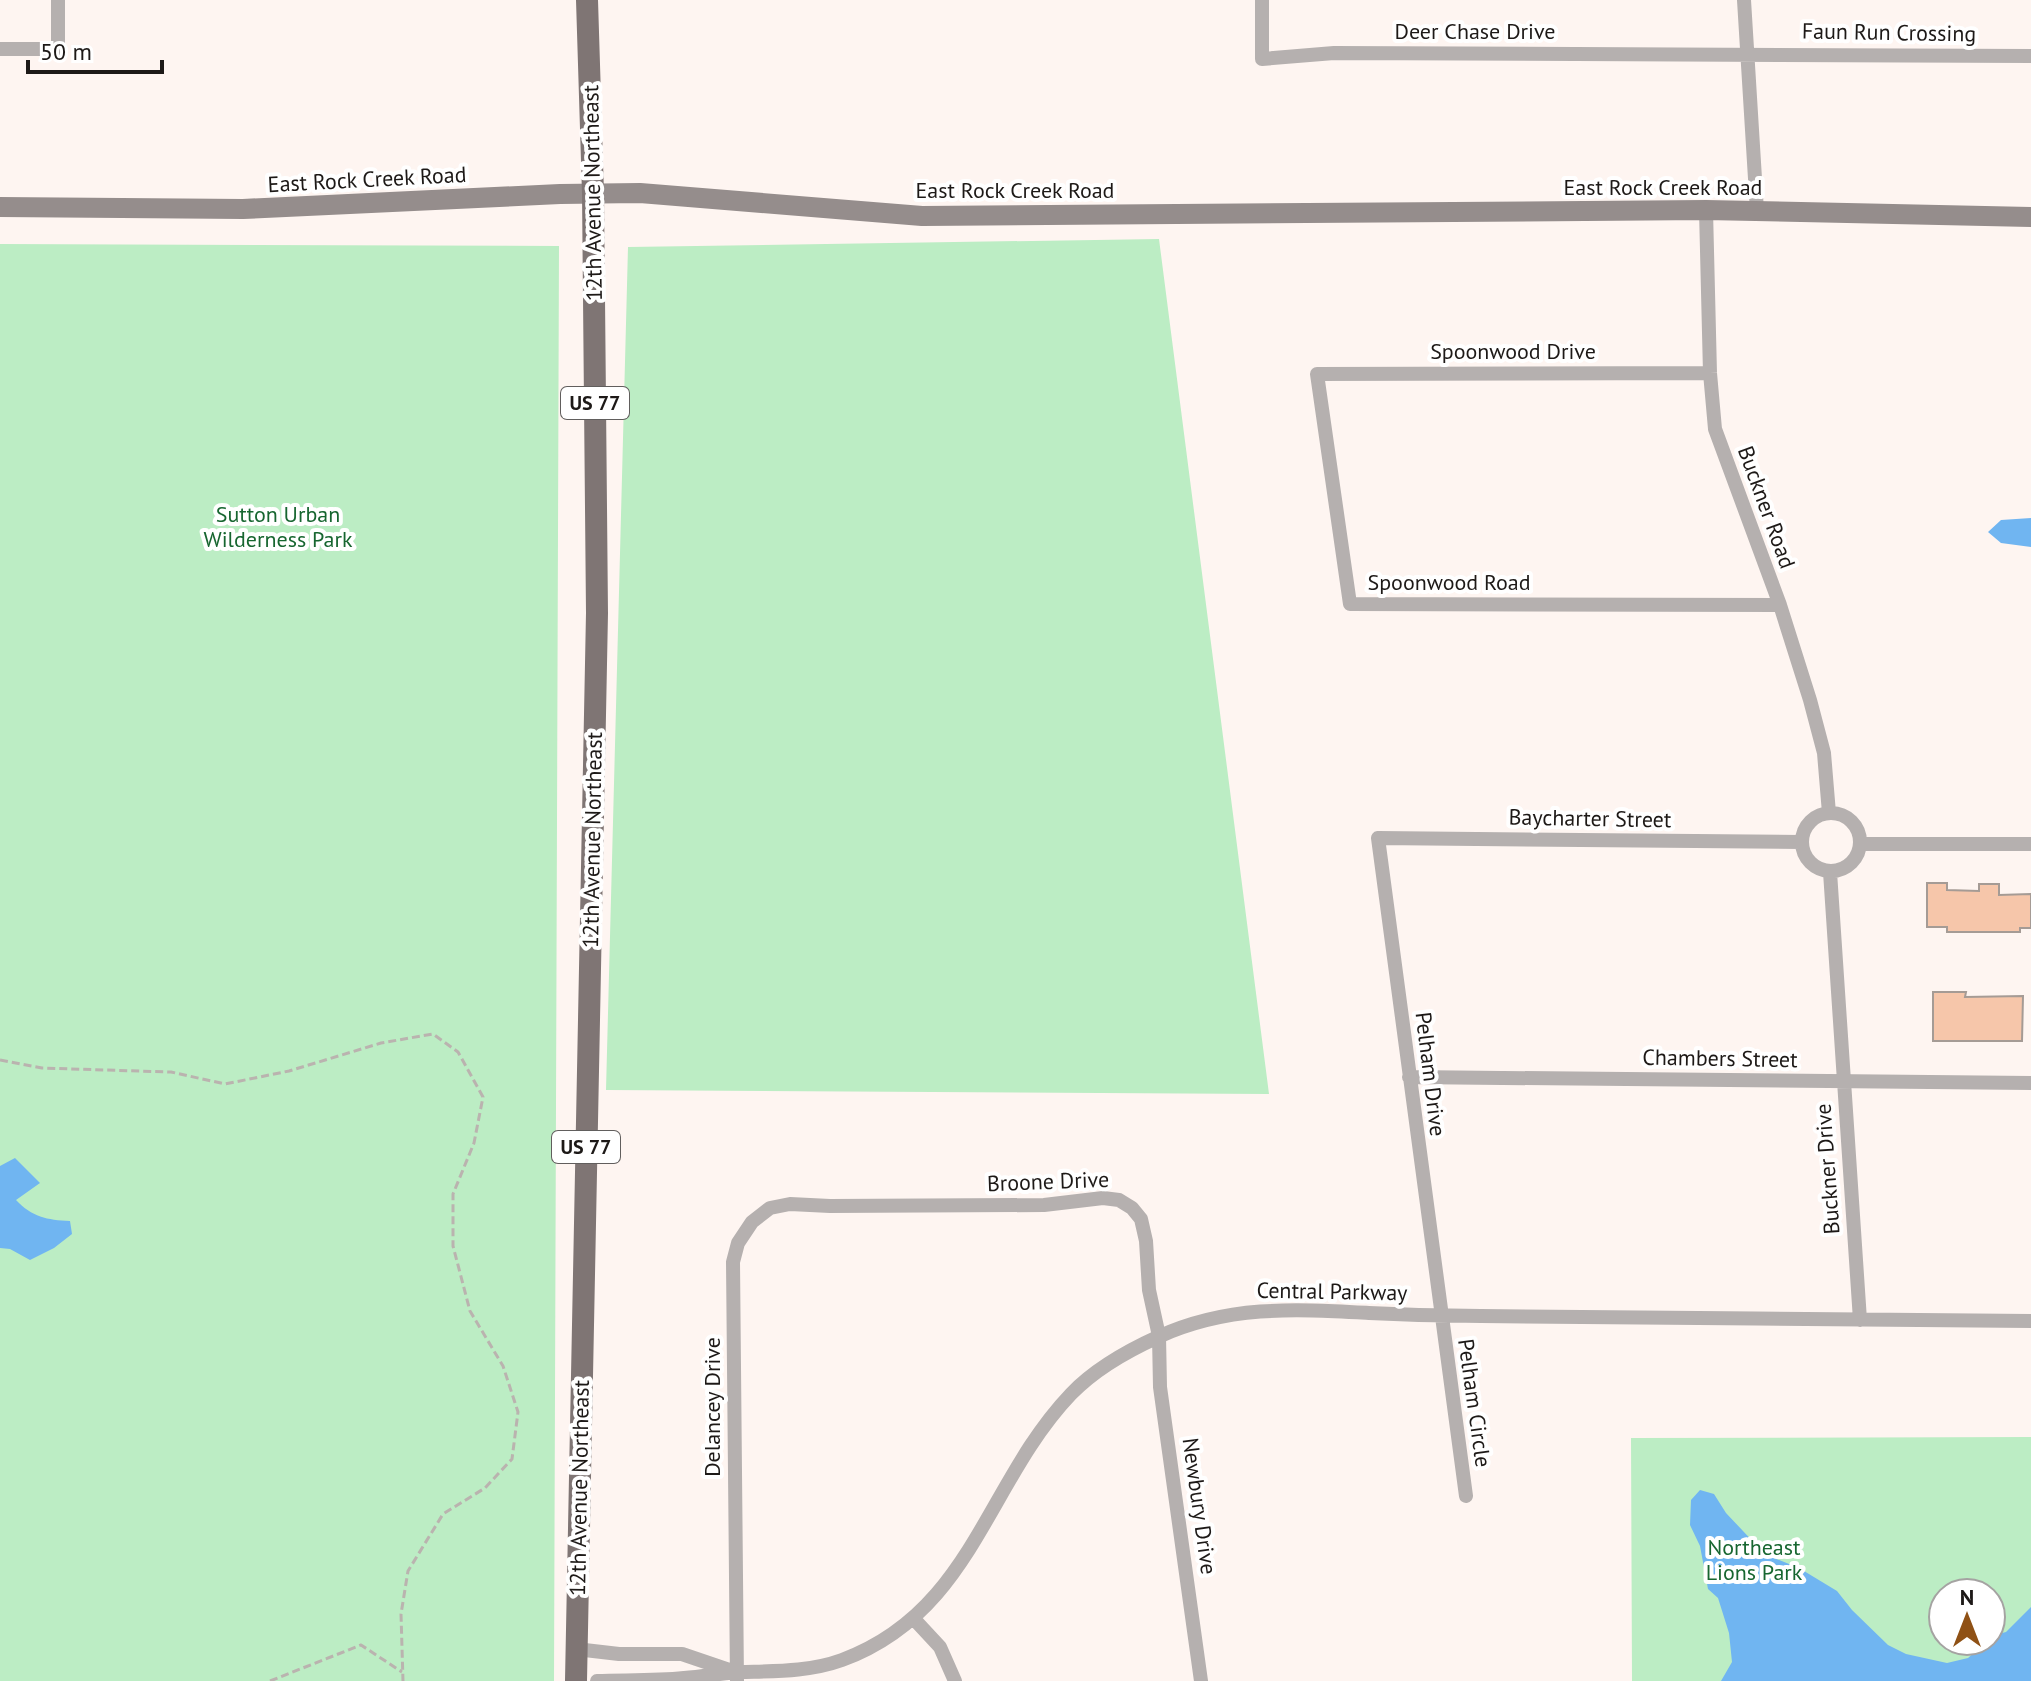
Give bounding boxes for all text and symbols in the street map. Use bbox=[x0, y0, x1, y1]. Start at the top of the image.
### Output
street label: Faun Run Crossing bbox=[1802, 16, 1976, 48]
street label: Deer Chase Drive bbox=[1395, 17, 1555, 45]
scale bar bbox=[28, 24, 162, 74]
text: 50 m bbox=[40, 36, 92, 67]
street label: 12th Avenue Northeast bbox=[576, 84, 608, 301]
street label: East Rock Creek Road bbox=[267, 160, 467, 198]
street label: East Rock Creek Road bbox=[1564, 173, 1762, 201]
street label: East Rock Creek Road bbox=[916, 176, 1114, 204]
street label: Spoonwood Drive bbox=[1430, 337, 1596, 365]
road number: US 77 bbox=[561, 387, 629, 419]
street label: Buckner Road bbox=[1732, 442, 1802, 572]
park label: Sutton Urban Wilderness Park bbox=[203, 500, 353, 553]
street label: Spoonwood Road bbox=[1368, 568, 1531, 596]
street label: 12th Avenue Northeast bbox=[576, 731, 608, 948]
street label: Baycharter Street bbox=[1508, 803, 1672, 833]
street label: Pelham Drive bbox=[1409, 1010, 1453, 1138]
street label: Chambers Street bbox=[1642, 1043, 1798, 1073]
street label: Buckner Drive bbox=[1808, 1103, 1846, 1235]
road number: US 77 bbox=[552, 1131, 620, 1163]
street label: Broone Drive bbox=[986, 1165, 1110, 1197]
street label: Central Parkway bbox=[1256, 1276, 1408, 1306]
street label: Delancey Drive bbox=[698, 1337, 726, 1477]
street label: Pelham Circle bbox=[1452, 1337, 1498, 1469]
street label: 12th Avenue Northeast bbox=[563, 1379, 595, 1596]
street label: Newbury Drive bbox=[1177, 1436, 1223, 1576]
park label: Northeast Lions Park bbox=[1706, 1533, 1803, 1586]
north arrow bbox=[1927, 1577, 2007, 1657]
text: N bbox=[1960, 1583, 1974, 1611]

